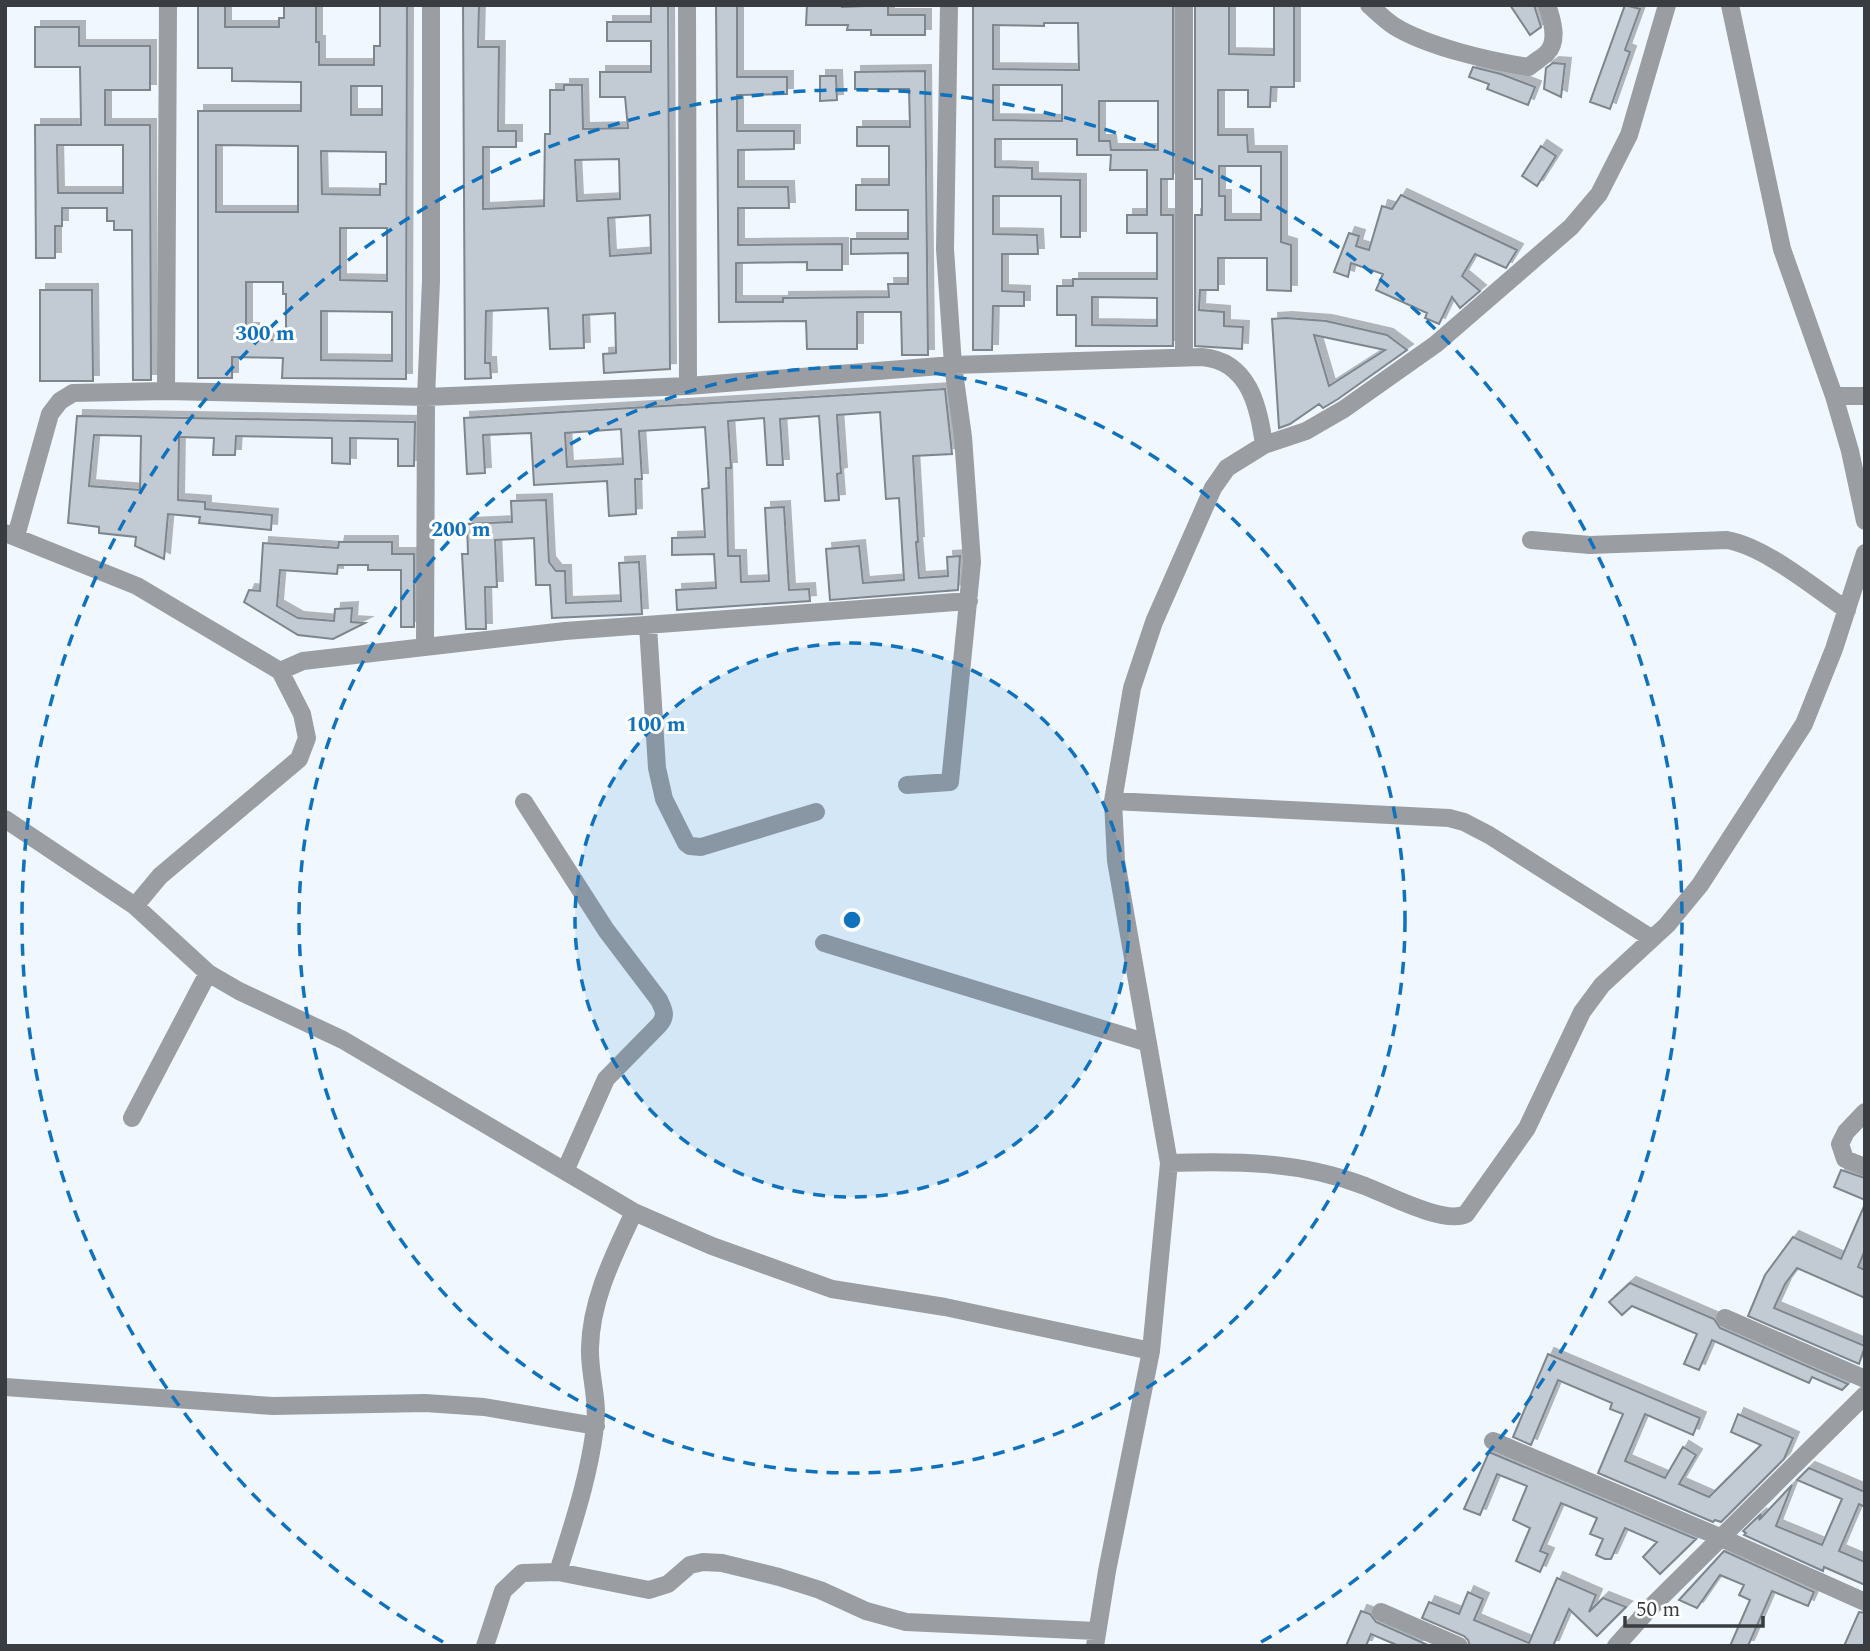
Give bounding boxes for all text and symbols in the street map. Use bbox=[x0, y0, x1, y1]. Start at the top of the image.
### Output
text: 300 m bbox=[235, 318, 295, 350]
text: 200 m bbox=[431, 514, 491, 546]
text: 100 m bbox=[626, 709, 686, 741]
centre of rings bbox=[840, 908, 864, 932]
scale bar bbox=[1625, 1584, 1763, 1628]
text: 50 m bbox=[1636, 1594, 1680, 1626]

